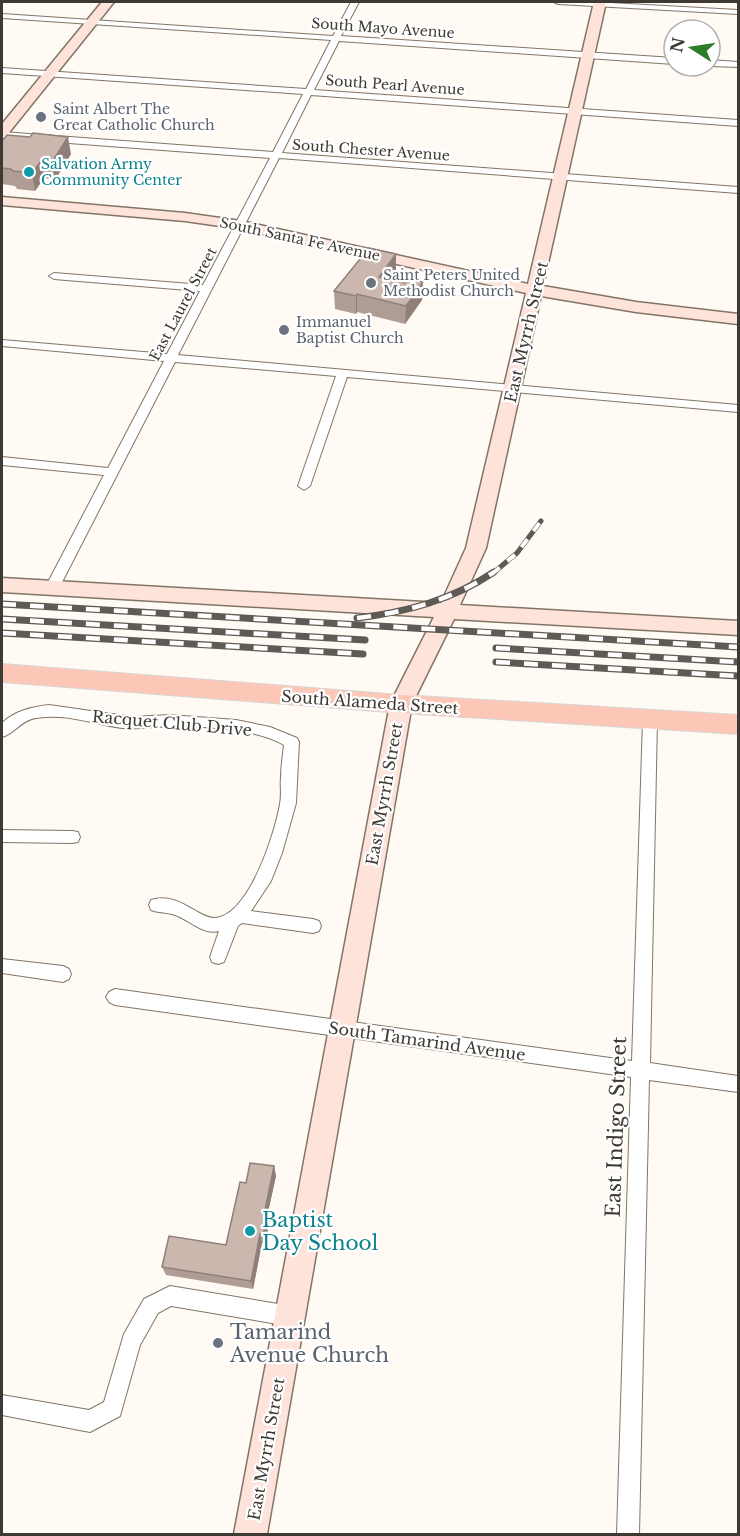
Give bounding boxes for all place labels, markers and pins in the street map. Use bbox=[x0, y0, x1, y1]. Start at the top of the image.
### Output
place label: Saint Albert The Great Catholic Church bbox=[53, 100, 215, 134]
marker: Saint Albert The Great Catholic Church bbox=[34, 110, 48, 124]
place label: Salvation Army Community Center bbox=[41, 155, 182, 189]
marker: Salvation Army Community Center bbox=[22, 165, 36, 179]
place label: Saint Peters United Methodist Church bbox=[383, 266, 520, 300]
marker: Saint Peters United Methodist Church bbox=[364, 276, 378, 290]
place label: Immanuel Baptist Church bbox=[296, 313, 404, 347]
marker: Immanuel Baptist Church bbox=[277, 323, 291, 337]
place label: Baptist Day School bbox=[262, 1208, 378, 1255]
marker: Baptist Day School bbox=[243, 1224, 257, 1238]
place label: Tamarind Avenue Church bbox=[229, 1320, 389, 1367]
marker: Tamarind Avenue Church bbox=[211, 1336, 225, 1350]

